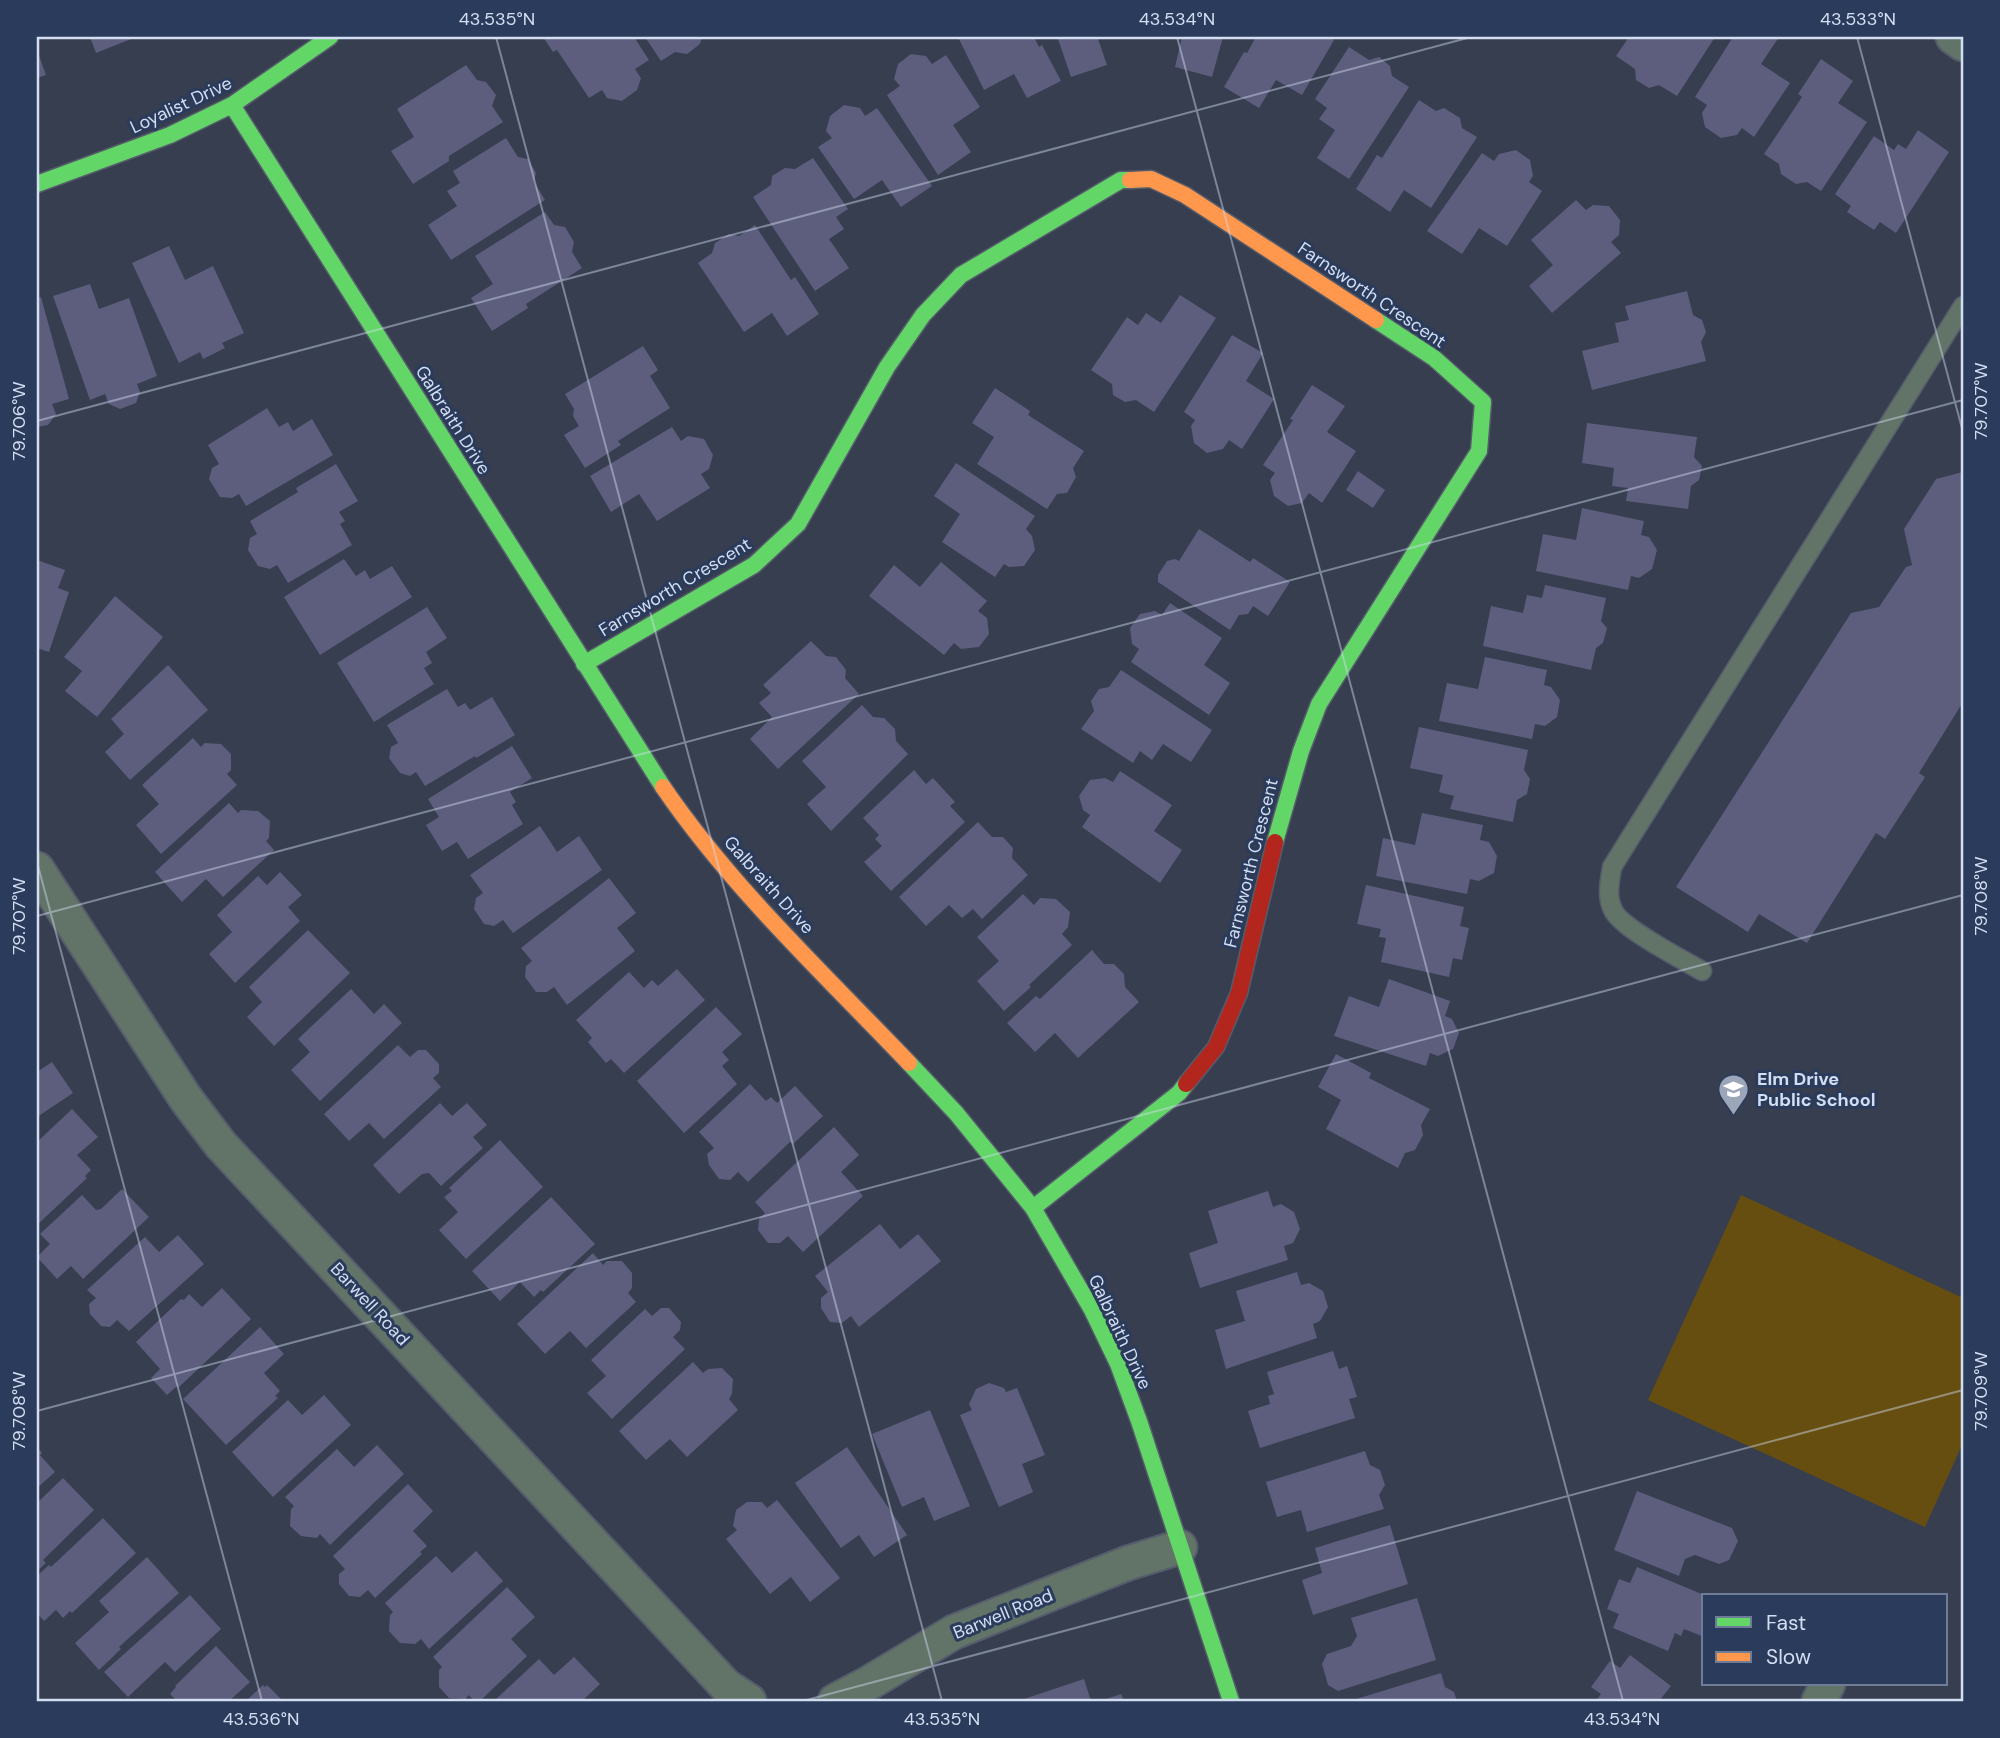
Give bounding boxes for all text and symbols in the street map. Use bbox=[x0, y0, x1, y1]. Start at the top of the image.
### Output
text: 43.535°N bbox=[459, 7, 535, 31]
text: 43.534°N bbox=[1139, 7, 1215, 31]
text: 43.533°N bbox=[1820, 7, 1896, 31]
street label: Loyalist Drive bbox=[126, 71, 236, 139]
street label: Farnsworth Crescent bbox=[1293, 236, 1451, 354]
street label: Galbraith Drive bbox=[410, 361, 496, 479]
text: 79.707°W bbox=[1969, 362, 1993, 440]
text: 79.706°W bbox=[7, 381, 31, 461]
street label: Farnsworth Crescent bbox=[594, 532, 756, 642]
street label: Farnsworth Crescent bbox=[1218, 776, 1284, 950]
street label: Galbraith Drive bbox=[718, 831, 820, 939]
text: 79.708°W bbox=[1969, 856, 1993, 936]
text: 79.707°W bbox=[7, 877, 31, 955]
place label: Elm Drive Public School bbox=[1757, 1067, 1876, 1112]
school or university icon: Elm Drive Public School bbox=[1717, 1072, 1751, 1116]
street label: Barwell Road bbox=[325, 1257, 415, 1351]
street label: Galbraith Drive bbox=[1083, 1271, 1157, 1393]
text: 79.709°W bbox=[1969, 1351, 1993, 1431]
text: 79.708°W bbox=[7, 1371, 31, 1451]
street label: Barwell Road bbox=[950, 1583, 1056, 1645]
legend bbox=[1702, 1594, 1948, 1686]
text: Fast bbox=[1766, 1609, 1806, 1637]
text: Slow bbox=[1766, 1643, 1811, 1671]
text: 43.536°N bbox=[223, 1707, 299, 1731]
text: 43.535°N bbox=[904, 1707, 980, 1731]
text: 43.534°N bbox=[1584, 1707, 1660, 1731]

